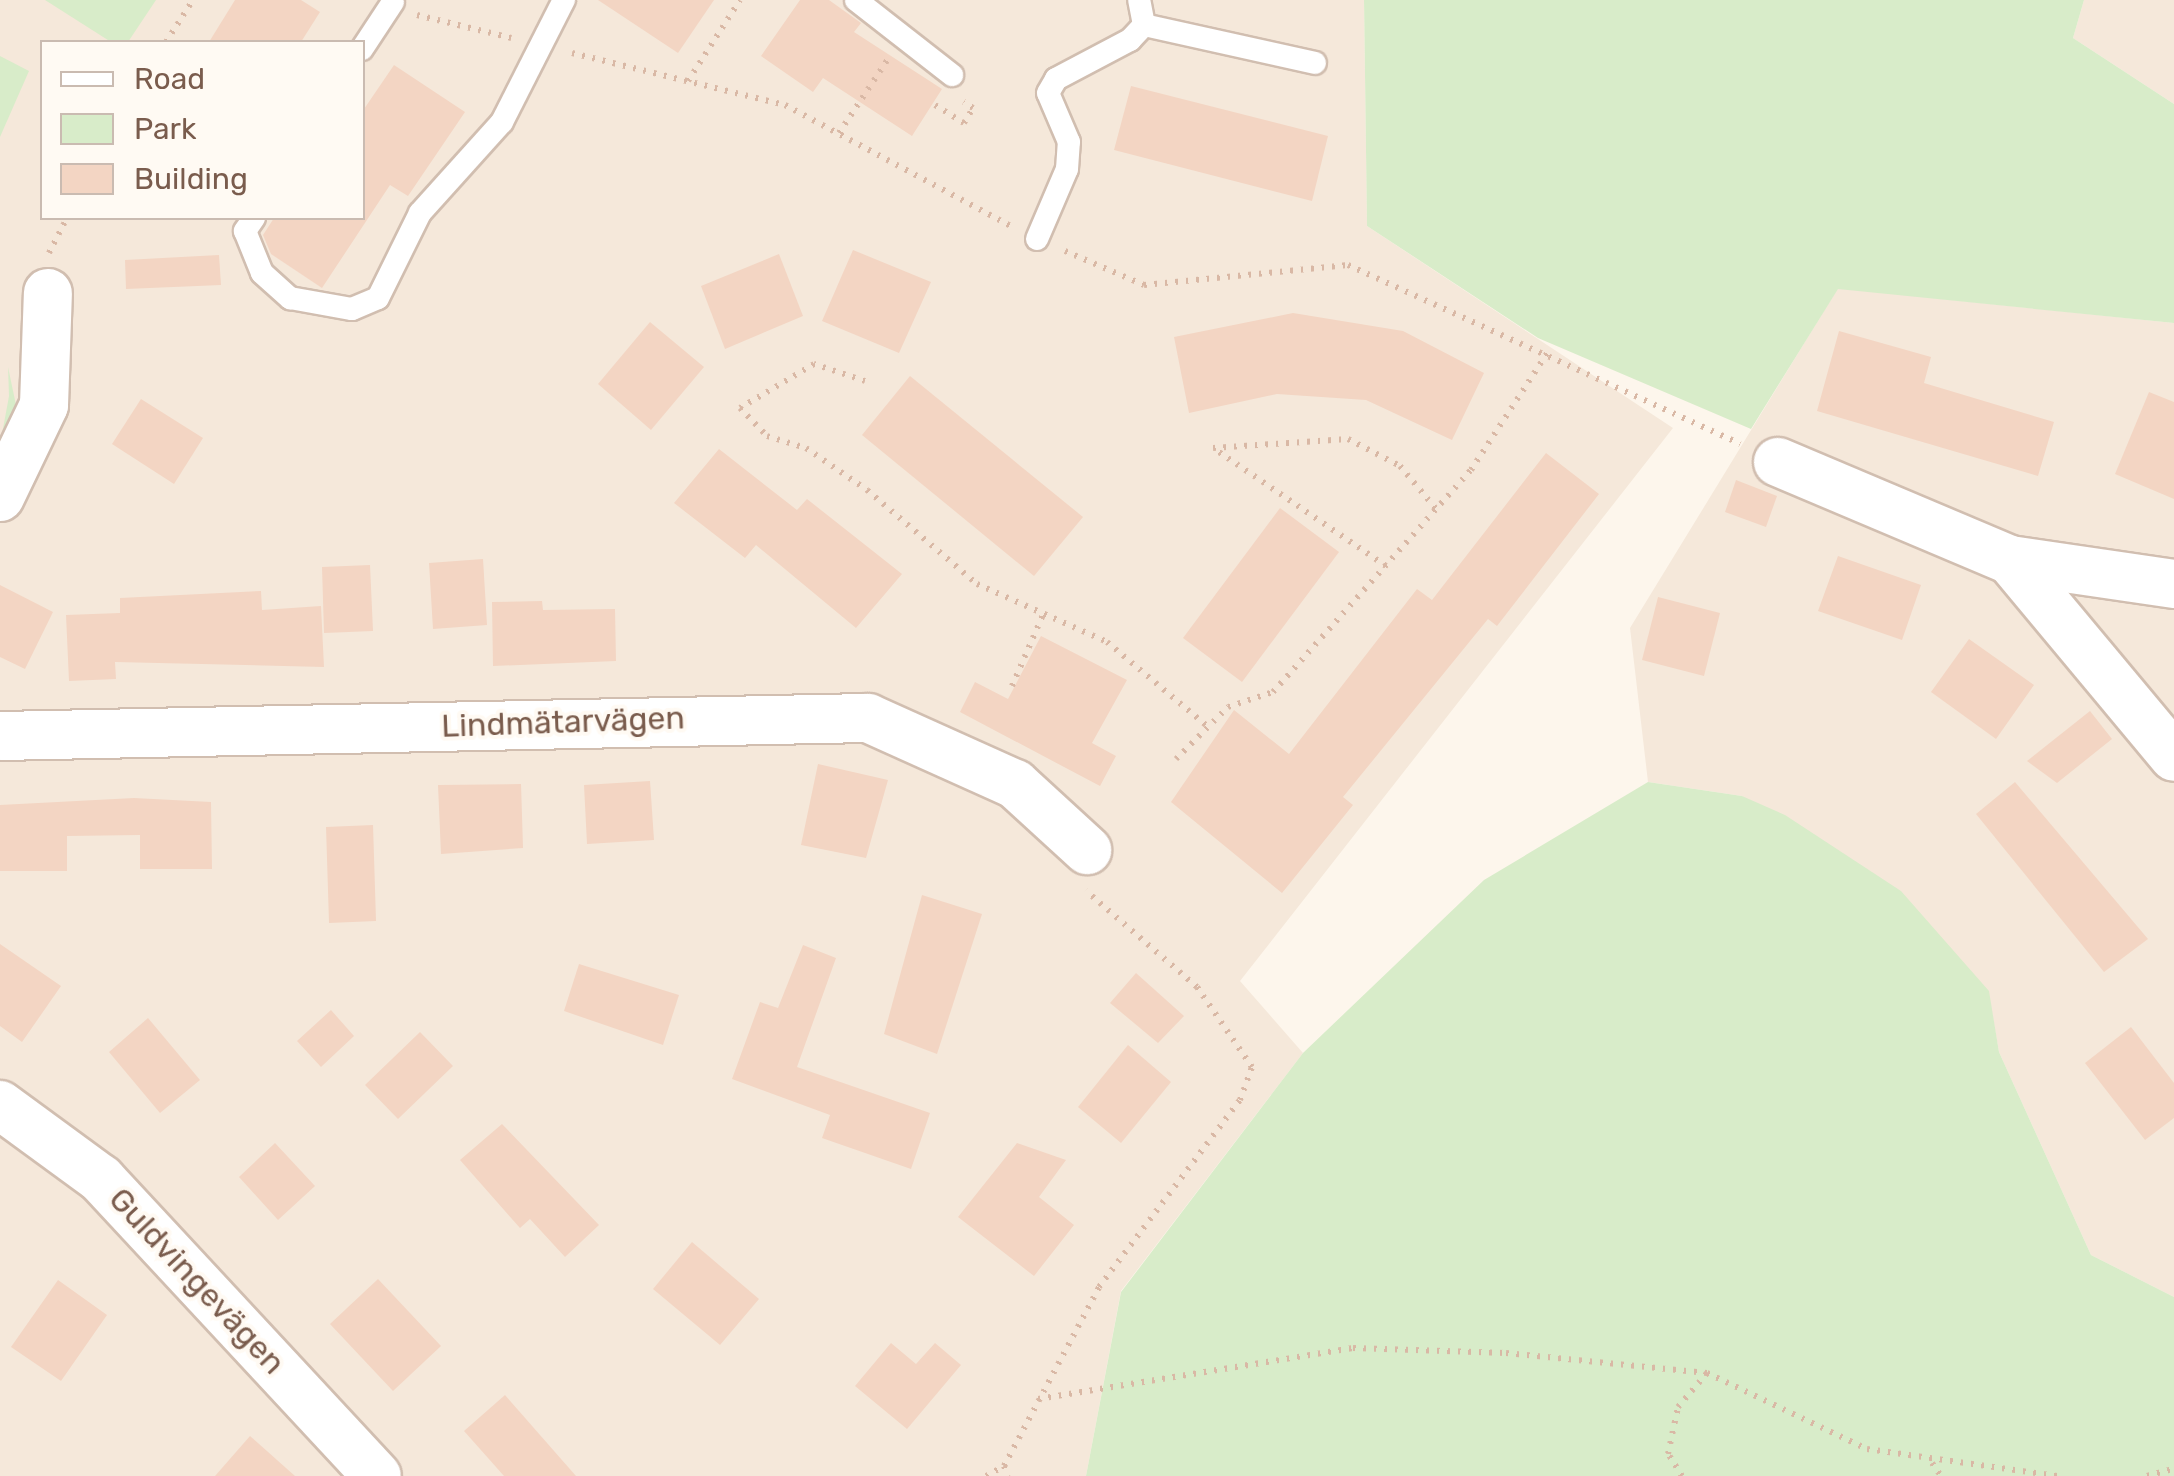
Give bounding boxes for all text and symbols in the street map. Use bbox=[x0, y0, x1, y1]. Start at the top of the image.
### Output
legend bbox=[40, 40, 365, 220]
text: Road bbox=[134, 61, 205, 97]
text: Park bbox=[134, 111, 196, 147]
text: Building bbox=[134, 161, 248, 197]
street label: Lindmätarvägen bbox=[441, 699, 685, 745]
street label: Guldvingevägen bbox=[101, 1180, 293, 1382]

